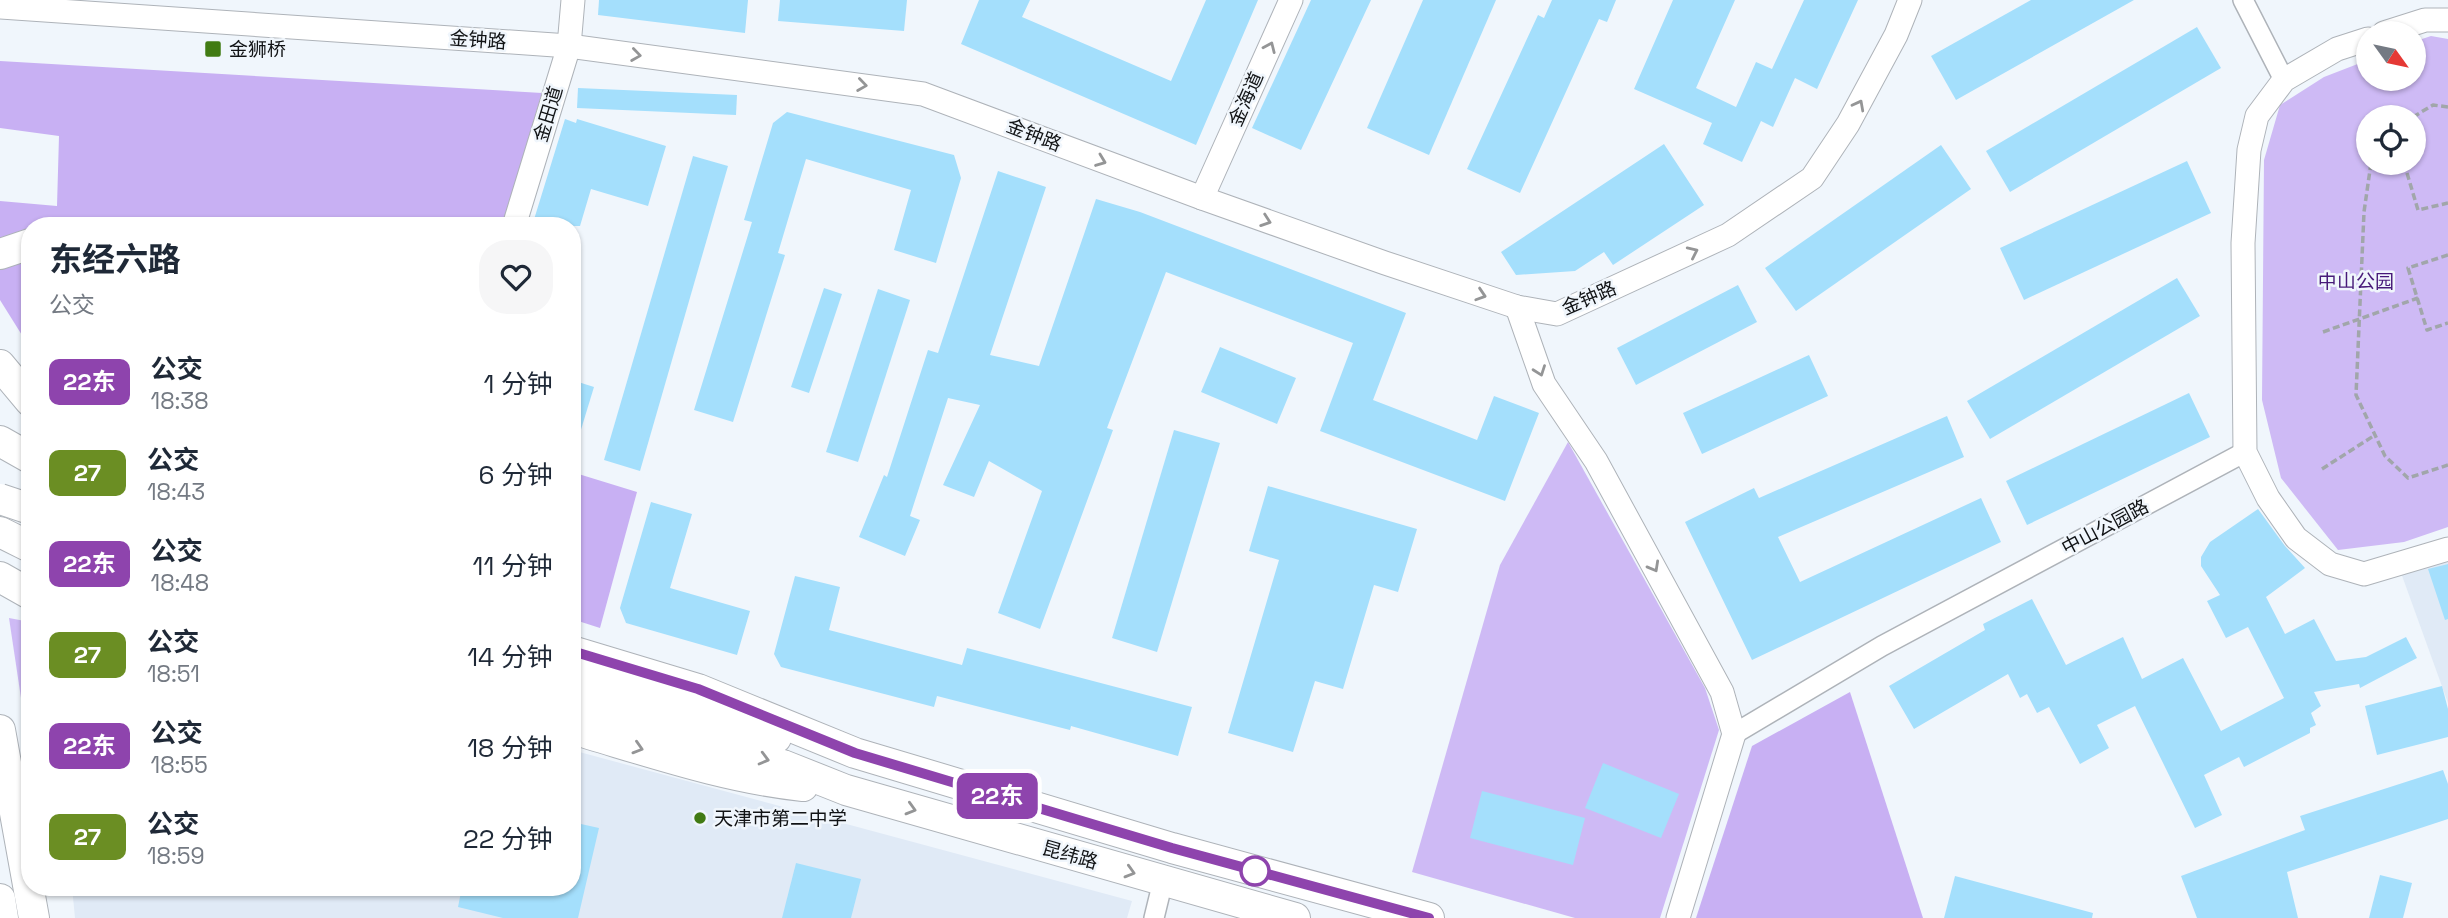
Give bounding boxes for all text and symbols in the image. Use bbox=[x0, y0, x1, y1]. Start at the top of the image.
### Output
north arrow bbox=[2356, 21, 2426, 91]
map controls bbox=[2356, 21, 2426, 175]
street label: 金钟路 bbox=[449, 26, 507, 54]
place label: 金狮桥 bbox=[229, 37, 286, 62]
marker: 金狮桥 bbox=[203, 39, 223, 59]
one-way arrow bbox=[1262, 42, 1276, 54]
one-way arrow bbox=[630, 47, 642, 62]
street label: 金海道 bbox=[1223, 68, 1269, 130]
one-way arrow bbox=[856, 78, 868, 93]
street label: 金田道 bbox=[528, 83, 568, 145]
one-way arrow bbox=[1851, 99, 1864, 112]
button: locate bbox=[2356, 105, 2426, 175]
street label: 金钟路 bbox=[1003, 113, 1065, 157]
one-way arrow bbox=[1094, 152, 1106, 166]
one-way arrow bbox=[1259, 213, 1272, 227]
text: 东经六路 bbox=[49, 239, 181, 281]
button: heart bbox=[479, 240, 553, 314]
one-way arrow bbox=[1686, 246, 1698, 260]
park label: 中山公园 bbox=[2318, 269, 2394, 294]
street label: 金钟路 bbox=[1558, 275, 1620, 321]
one-way arrow bbox=[1475, 287, 1487, 301]
text: 公交 bbox=[49, 290, 95, 320]
text: 公交 bbox=[151, 352, 203, 386]
one-way arrow bbox=[1532, 364, 1546, 377]
text: 22东 bbox=[63, 366, 116, 397]
text: 1 分钟 bbox=[483, 367, 553, 401]
text: 18:38 bbox=[151, 386, 209, 416]
text: 公交 bbox=[147, 443, 199, 477]
text: 27 bbox=[74, 457, 101, 488]
text: 6 分钟 bbox=[478, 458, 553, 492]
text: 18:43 bbox=[147, 477, 205, 507]
street label: 中山公园路 bbox=[2057, 494, 2153, 560]
text: 公交 bbox=[151, 534, 203, 568]
text: 22东 bbox=[63, 548, 116, 579]
text: 11 分钟 bbox=[473, 549, 553, 583]
one-way arrow bbox=[1646, 560, 1659, 572]
text: 18:48 bbox=[151, 568, 209, 598]
text: 公交 bbox=[147, 625, 199, 659]
text: 27 bbox=[74, 639, 101, 670]
text: 14 分钟 bbox=[467, 640, 553, 674]
text: 18:51 bbox=[147, 659, 200, 689]
text: 公交 bbox=[151, 716, 203, 750]
text: 22东 bbox=[63, 730, 116, 761]
text: 18 分钟 bbox=[467, 731, 553, 765]
one-way arrow bbox=[631, 740, 643, 755]
text: 18:55 bbox=[151, 750, 208, 780]
one-way arrow bbox=[757, 751, 769, 766]
line badge: 22东 bbox=[957, 773, 1037, 819]
text: 22东 bbox=[971, 780, 1023, 811]
one-way arrow bbox=[905, 801, 917, 816]
place label: 天津市第二中学 bbox=[714, 806, 847, 831]
text: 公交 bbox=[147, 807, 199, 841]
marker: 天津市第二中学 bbox=[692, 810, 708, 826]
text: 27 bbox=[74, 821, 101, 852]
text: 22 分钟 bbox=[463, 822, 553, 856]
street label: 昆纬路 bbox=[1039, 835, 1101, 875]
text: 18:59 bbox=[147, 841, 205, 871]
unlabelled marker bbox=[1240, 856, 1270, 886]
one-way arrow bbox=[1124, 864, 1136, 878]

